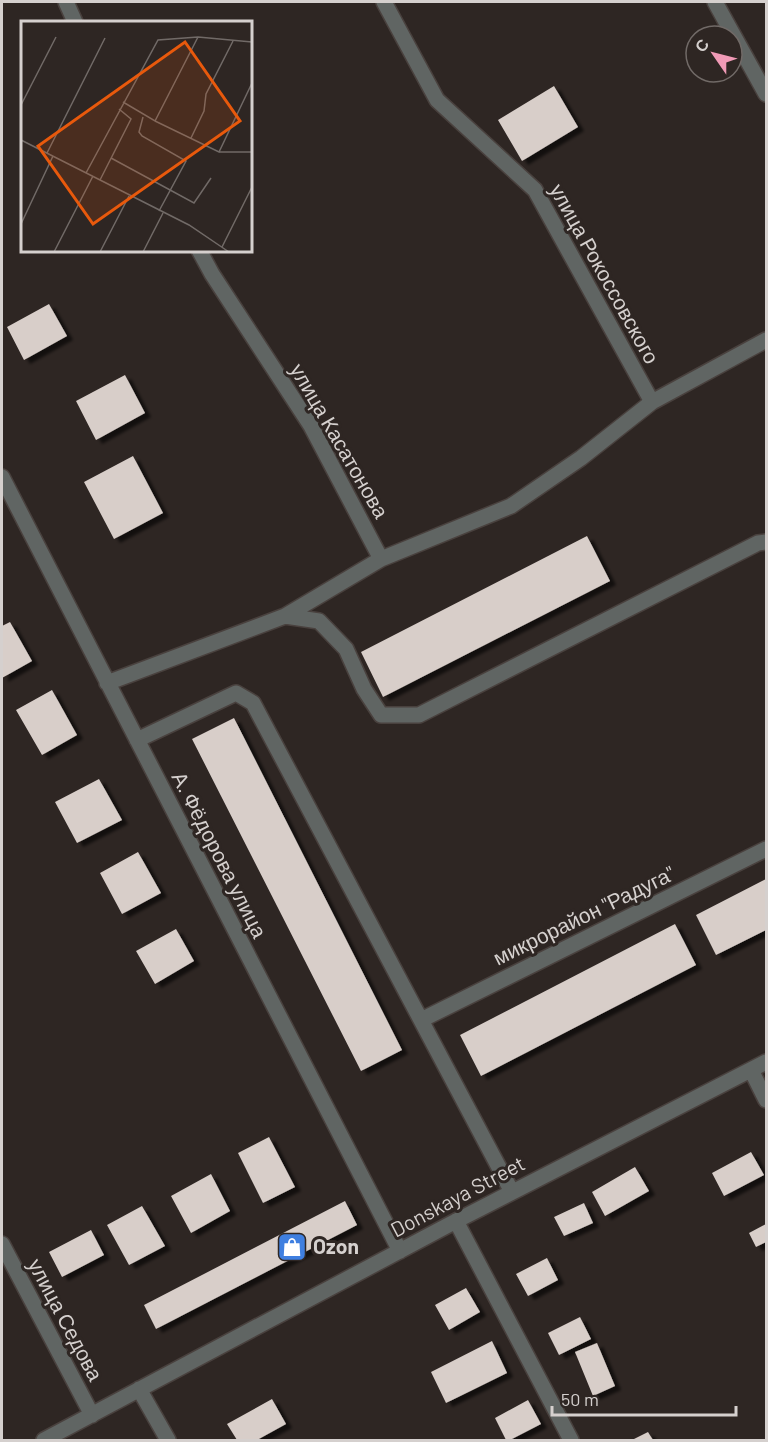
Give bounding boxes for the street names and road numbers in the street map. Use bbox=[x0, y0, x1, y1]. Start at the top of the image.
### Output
street label: улица Рокоссовского bbox=[545, 179, 665, 368]
street label: улица Касатонова bbox=[286, 358, 395, 522]
street label: А. Фёдорова улица bbox=[168, 767, 273, 942]
street label: микрорайон "Радуга" bbox=[488, 860, 678, 969]
street label: Donskaya Street bbox=[386, 1150, 529, 1242]
street label: улица Седова bbox=[24, 1254, 109, 1385]

